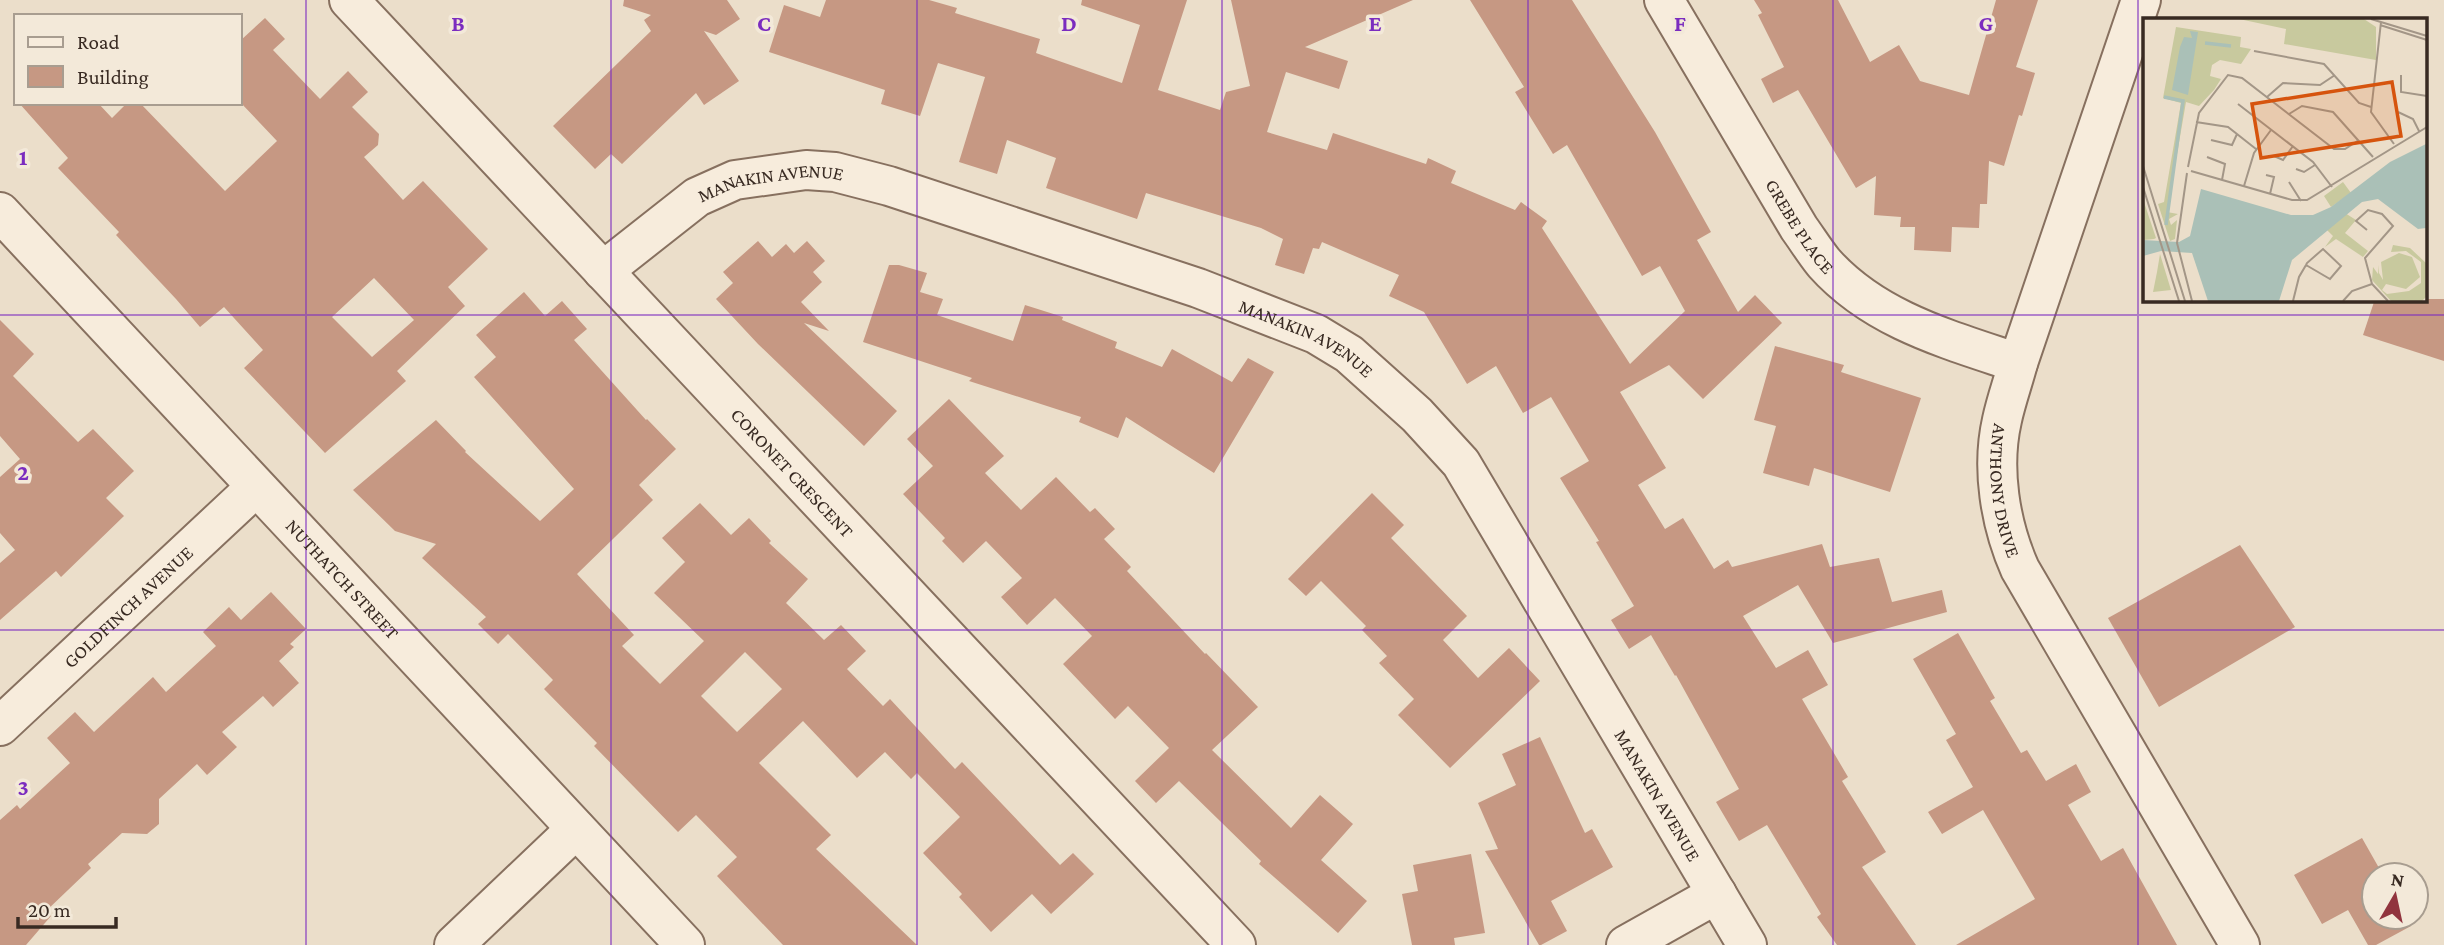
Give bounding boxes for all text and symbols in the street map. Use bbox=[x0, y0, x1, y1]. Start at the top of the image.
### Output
text: B bbox=[451, 10, 465, 36]
text: C bbox=[757, 10, 771, 36]
text: D bbox=[1061, 10, 1077, 36]
text: E bbox=[1368, 10, 1382, 36]
text: F bbox=[1674, 10, 1686, 36]
text: G bbox=[1979, 10, 1994, 36]
legend bbox=[14, 14, 242, 105]
inset map bbox=[2143, 18, 2426, 301]
text: Road bbox=[77, 30, 120, 54]
text: Building bbox=[77, 65, 149, 89]
text: 1 bbox=[19, 144, 28, 170]
street label: MANAKIN AVENUE bbox=[694, 159, 846, 206]
street label: GREBE PLACE bbox=[1762, 175, 1839, 278]
street label: MANAKIN AVENUE bbox=[1236, 295, 1378, 381]
street label: CORONET CRESCENT bbox=[727, 404, 858, 542]
street label: ANTHONY DRIVE bbox=[1987, 422, 2025, 560]
text: 2 bbox=[17, 459, 29, 485]
street label: NUTHATCH STREET bbox=[282, 515, 404, 643]
street label: GOLDFINCH AVENUE bbox=[59, 541, 197, 672]
street label: MANAKIN AVENUE bbox=[1611, 725, 1705, 865]
text: 3 bbox=[17, 774, 29, 800]
north arrow bbox=[2360, 861, 2430, 931]
text: N bbox=[2390, 868, 2406, 891]
scale bar bbox=[18, 886, 116, 930]
text: 20 m bbox=[28, 898, 71, 922]

